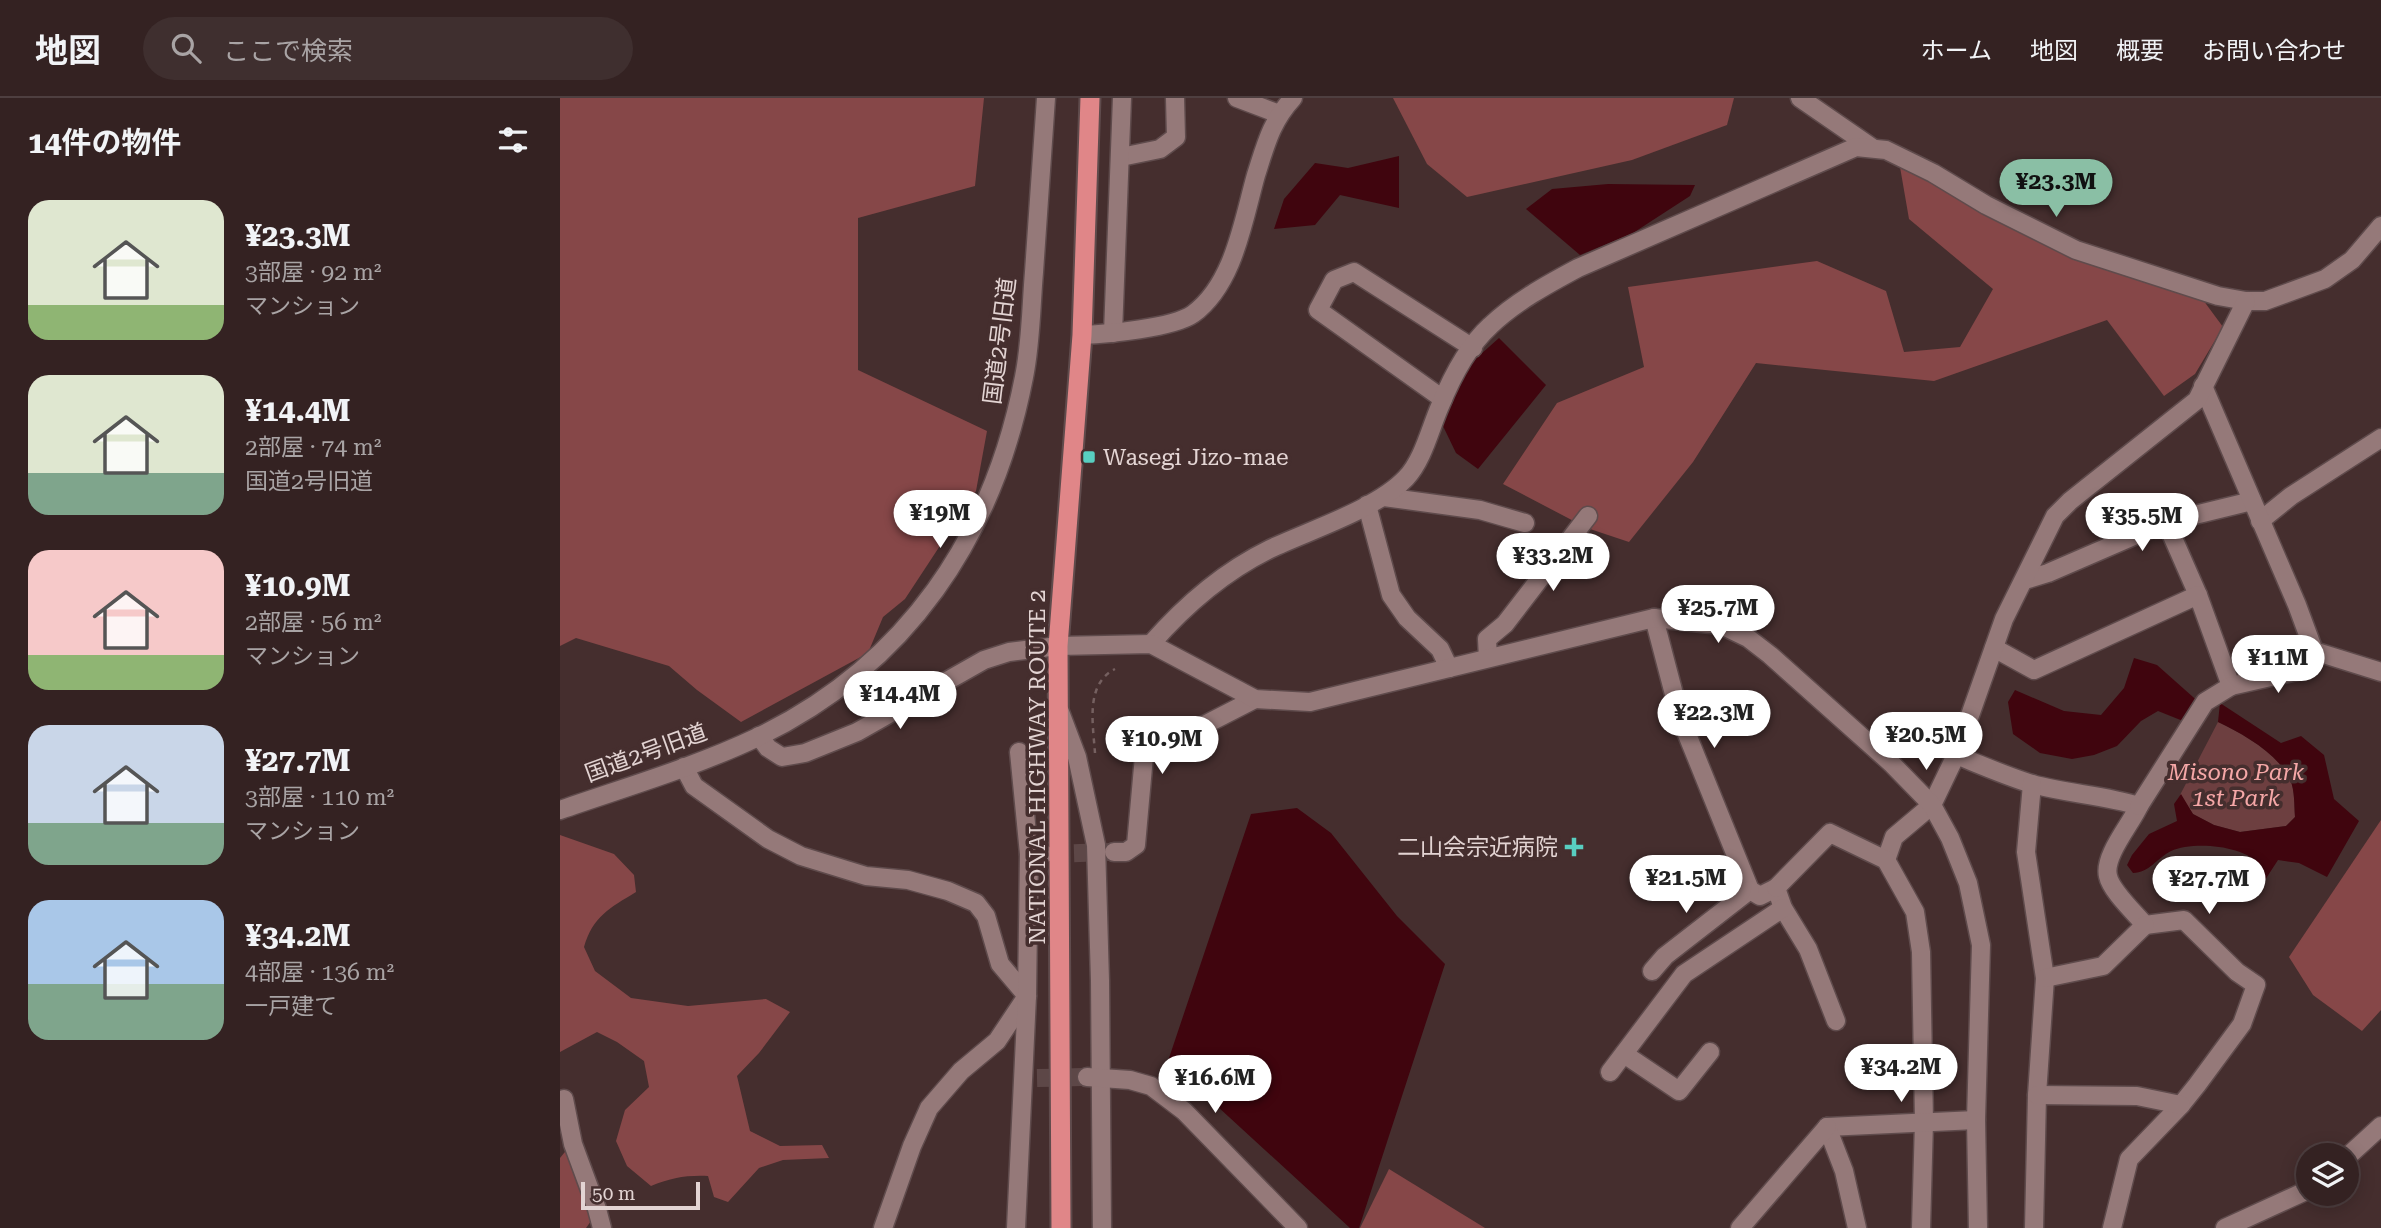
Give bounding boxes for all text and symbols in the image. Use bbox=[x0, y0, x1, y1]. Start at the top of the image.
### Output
search box bbox=[143, 17, 633, 80]
icon: search bbox=[167, 29, 205, 67]
text: 地図 bbox=[35, 31, 101, 70]
text: ここで検索 bbox=[223, 36, 353, 66]
text: ホーム bbox=[1921, 37, 1992, 65]
text: 地図 bbox=[2030, 37, 2078, 65]
text: 概要 bbox=[2116, 37, 2164, 65]
text: お問い合わせ bbox=[2202, 37, 2346, 65]
icon: filters bbox=[494, 121, 532, 159]
text: 14件の物件 bbox=[28, 125, 182, 160]
pin: ¥23.3M bbox=[1999, 159, 2113, 219]
text: ¥23.3M bbox=[2016, 168, 2096, 195]
text: ¥23.3M bbox=[245, 218, 351, 253]
icon: home bbox=[84, 228, 168, 312]
text: 3部屋 · 92 m² bbox=[245, 259, 381, 286]
street label: 国道2号旧道 bbox=[979, 276, 1021, 406]
text: マンション bbox=[245, 293, 360, 320]
text: ¥14.4M bbox=[245, 393, 351, 428]
icon: home bbox=[84, 403, 168, 487]
text: 2部屋 · 74 m² bbox=[245, 434, 381, 461]
place label: Wasegi Jizo-mae bbox=[1103, 444, 1289, 471]
marker: Wasegi Jizo-mae bbox=[1081, 449, 1097, 465]
text: 国道2号旧道 bbox=[245, 468, 373, 495]
pin: ¥19M bbox=[899, 490, 981, 550]
pin: ¥35.5M bbox=[2085, 494, 2199, 553]
text: ¥19M bbox=[910, 499, 970, 526]
text: ¥35.5M bbox=[2102, 502, 2182, 529]
pin: ¥33.2M bbox=[1496, 533, 1610, 593]
text: ¥33.2M bbox=[1513, 542, 1593, 569]
text: ¥10.9M bbox=[245, 568, 351, 603]
icon: home bbox=[84, 578, 168, 662]
pin: ¥25.7M bbox=[1661, 586, 1775, 645]
street label: NATIONAL HIGHWAY ROUTE 2 bbox=[1024, 590, 1051, 944]
text: ¥25.7M bbox=[1678, 594, 1758, 621]
text: 2部屋 · 56 m² bbox=[245, 609, 381, 636]
pin: ¥11M bbox=[2237, 636, 2319, 695]
text: マンション bbox=[245, 643, 360, 670]
text: ¥11M bbox=[2248, 644, 2308, 671]
pin: ¥14.4M bbox=[843, 672, 957, 731]
text: ¥14.4M bbox=[860, 680, 940, 707]
pin: ¥22.3M bbox=[1657, 690, 1771, 750]
text: ¥22.3M bbox=[1674, 699, 1754, 726]
pin: ¥20.5M bbox=[1869, 712, 1983, 772]
pin: ¥10.9M bbox=[1105, 716, 1219, 776]
street label: 国道2号旧道 bbox=[581, 718, 711, 788]
text: ¥20.5M bbox=[1886, 721, 1966, 748]
text: ¥10.9M bbox=[1122, 725, 1202, 752]
text: ¥27.7M bbox=[245, 743, 351, 778]
icon: home bbox=[84, 753, 168, 837]
park label: Misono Park 1st Park bbox=[2167, 759, 2305, 812]
text: 3部屋 · 110 m² bbox=[245, 784, 394, 811]
text: マンション bbox=[245, 818, 360, 845]
place label: 二山会宗近病院 bbox=[1397, 834, 1558, 861]
marker: 二山会宗近病院 bbox=[1564, 837, 1584, 857]
pin: ¥21.5M bbox=[1629, 856, 1743, 915]
pin: ¥27.7M bbox=[2152, 856, 2266, 916]
text: ¥21.5M bbox=[1646, 864, 1726, 891]
text: ¥27.7M bbox=[2169, 865, 2249, 892]
text: ¥34.2M bbox=[245, 918, 351, 953]
icon: home bbox=[84, 928, 168, 1012]
text: 4部屋 · 136 m² bbox=[245, 959, 394, 986]
text: 一戸建て bbox=[245, 993, 337, 1020]
pin: ¥34.2M bbox=[1844, 1044, 1958, 1104]
text: ¥34.2M bbox=[1861, 1053, 1941, 1080]
pin: ¥16.6M bbox=[1158, 1056, 1272, 1115]
text: ¥16.6M bbox=[1175, 1064, 1255, 1091]
map controls bbox=[2296, 1143, 2359, 1206]
button: layers bbox=[2296, 1143, 2359, 1206]
scale bar bbox=[581, 1179, 700, 1211]
text: 50 m bbox=[592, 1182, 635, 1205]

